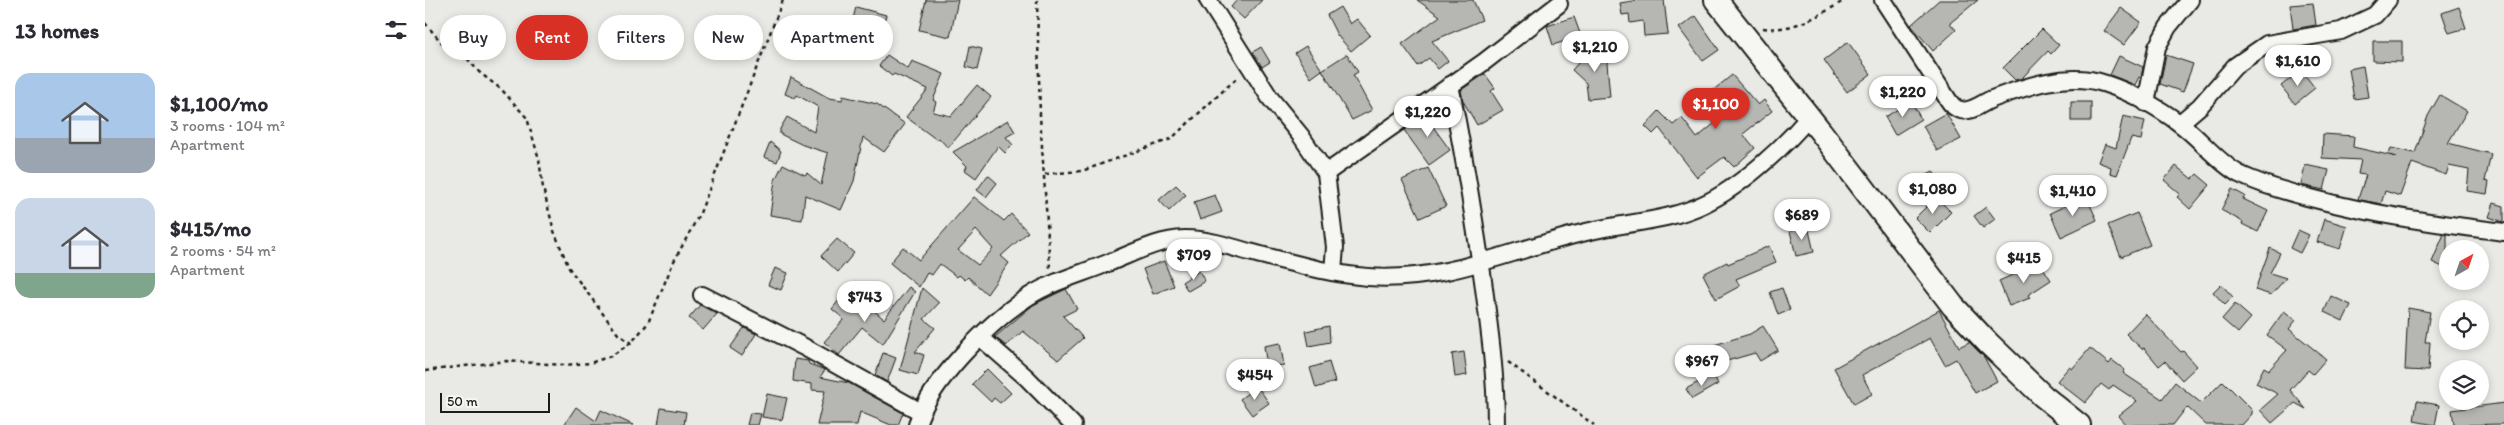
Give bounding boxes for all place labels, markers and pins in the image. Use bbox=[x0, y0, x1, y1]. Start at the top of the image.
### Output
pin: $1,210 bbox=[1554, 30, 1636, 73]
pin: $1,610 bbox=[2257, 44, 2339, 87]
pin: $1,220 bbox=[1862, 76, 1944, 118]
pin: $1,100 bbox=[1675, 88, 1757, 130]
pin: $1,220 bbox=[1387, 96, 1469, 138]
pin: $1,080 bbox=[1892, 172, 1974, 215]
pin: $1,410 bbox=[2032, 174, 2114, 217]
pin: $689 bbox=[1772, 198, 1832, 241]
pin: $709 bbox=[1164, 238, 1224, 281]
pin: $415 bbox=[1994, 242, 2054, 284]
pin: $743 bbox=[835, 280, 895, 323]
pin: $967 bbox=[1672, 344, 1732, 387]
pin: $454 bbox=[1225, 358, 1285, 401]

